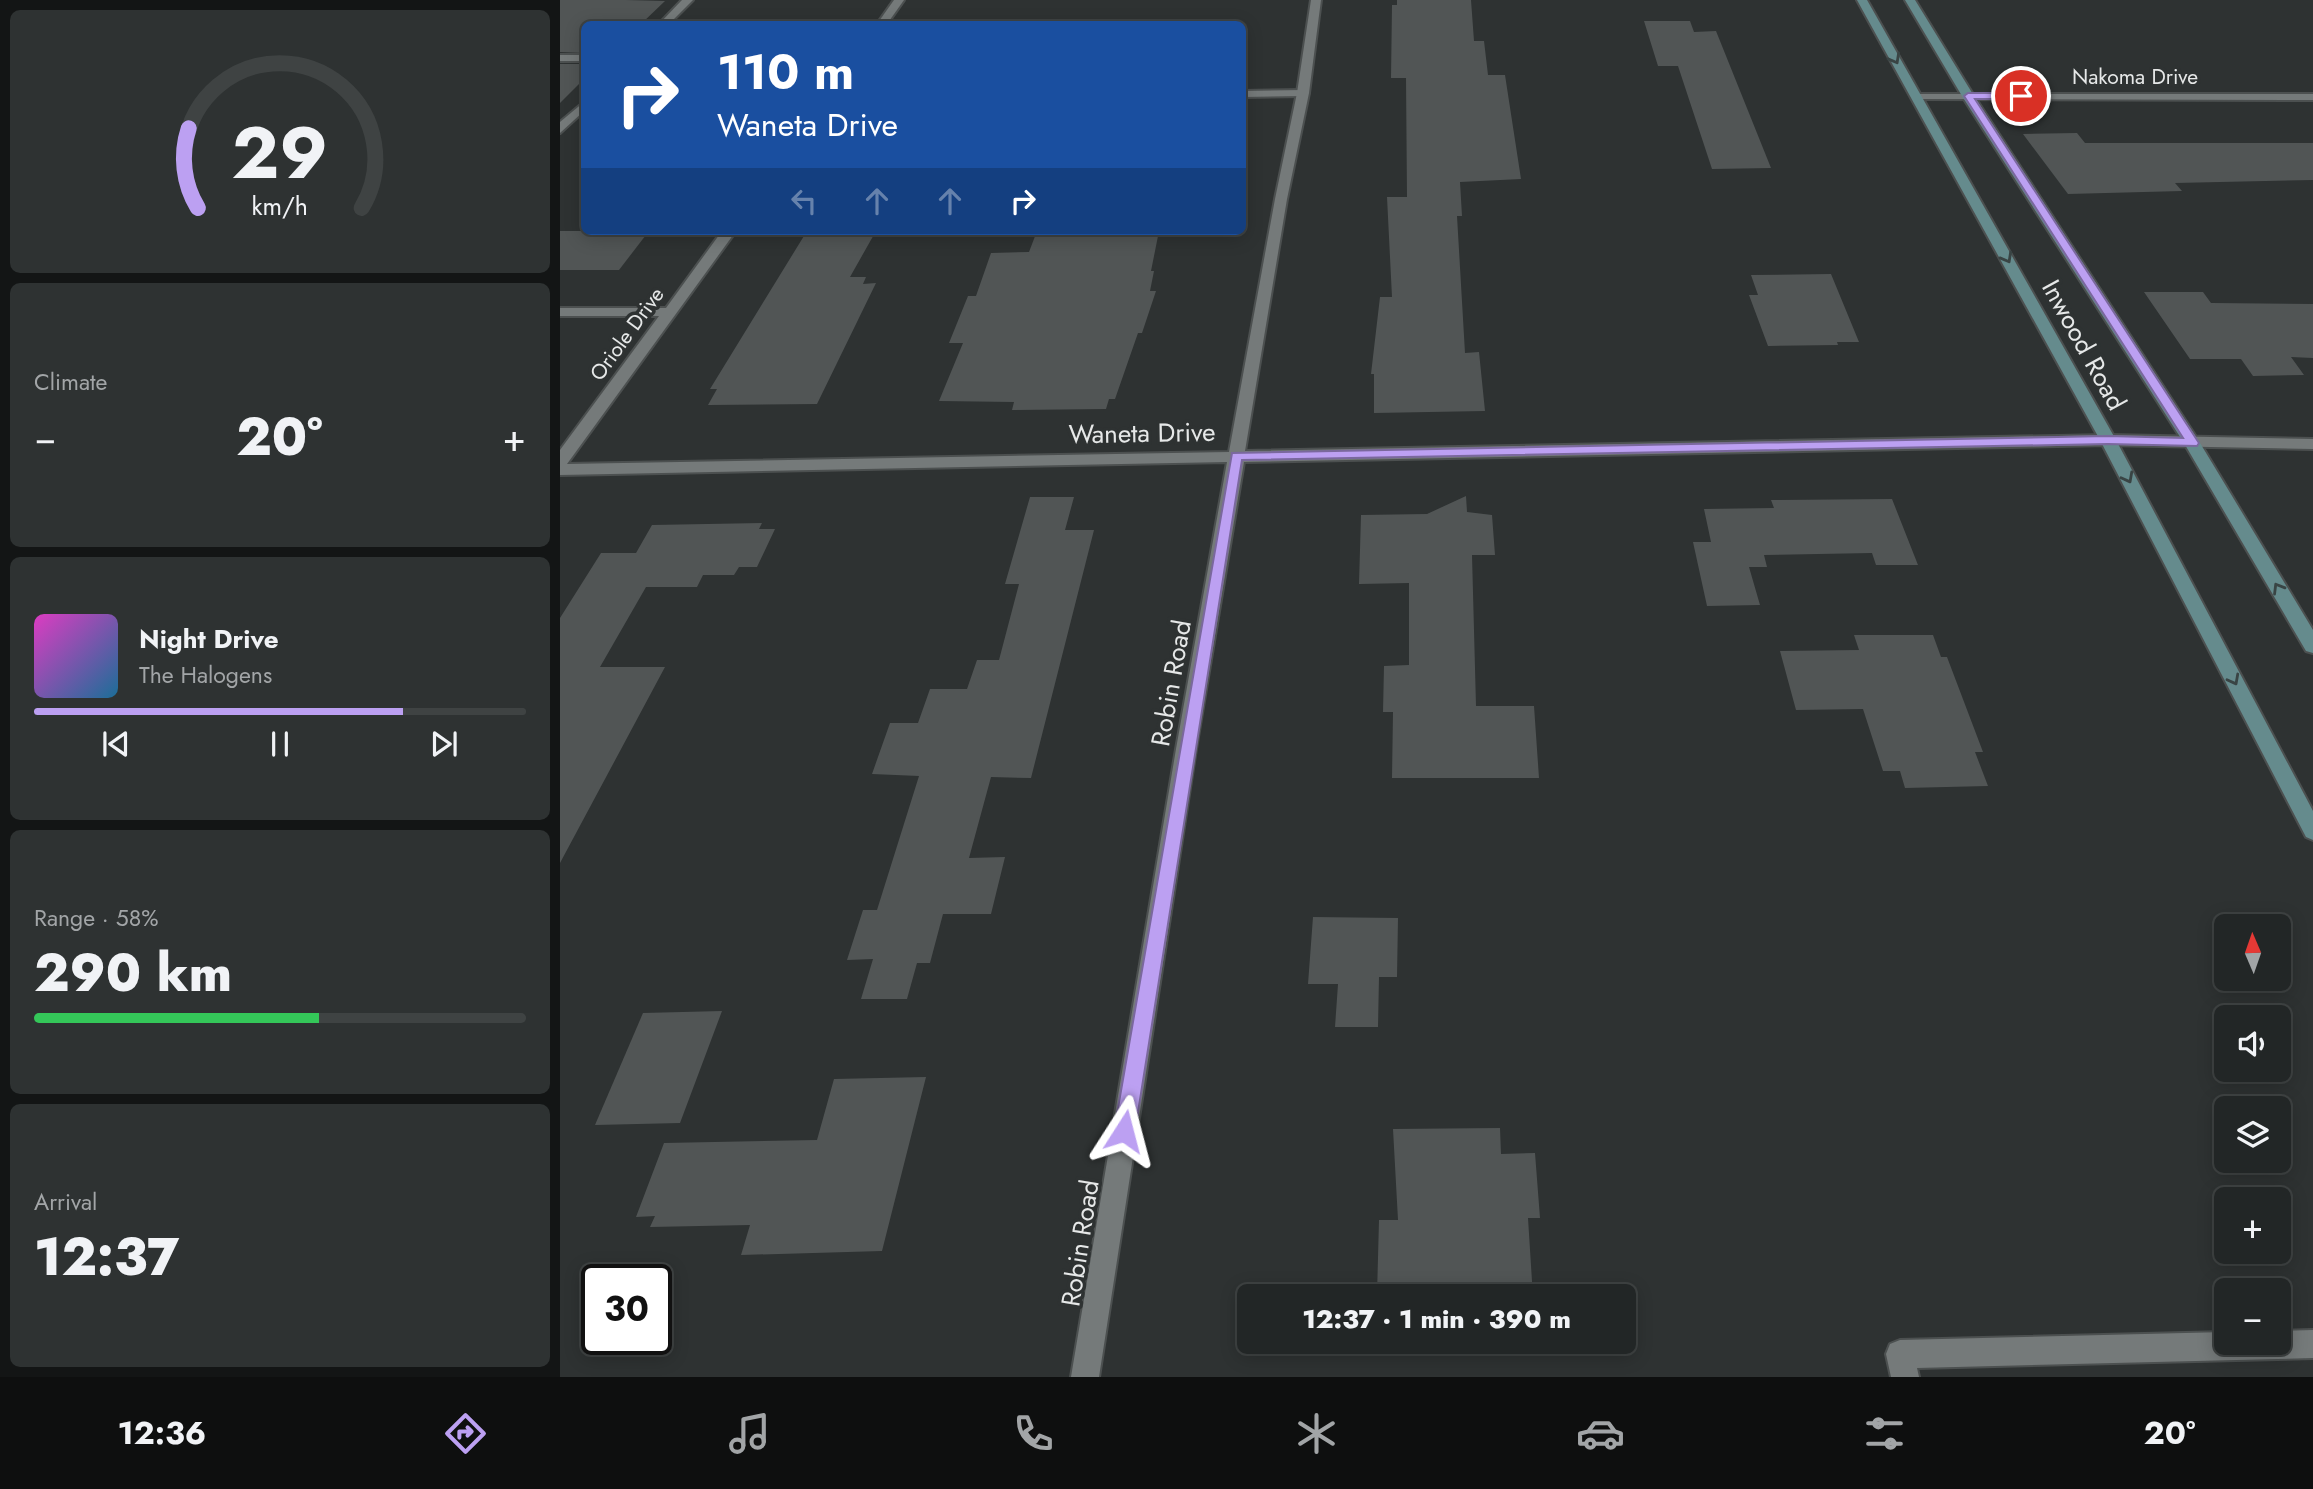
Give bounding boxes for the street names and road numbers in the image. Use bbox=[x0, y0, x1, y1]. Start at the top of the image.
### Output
street label: Nakoma Drive bbox=[2072, 62, 2198, 92]
street label: Inwood Road bbox=[2032, 273, 2136, 417]
street label: Oriole Drive bbox=[583, 281, 671, 387]
street label: Waneta Drive bbox=[1068, 413, 1216, 453]
street label: Robin Road bbox=[1141, 617, 1201, 749]
street label: Robin Road bbox=[1051, 1177, 1109, 1309]

